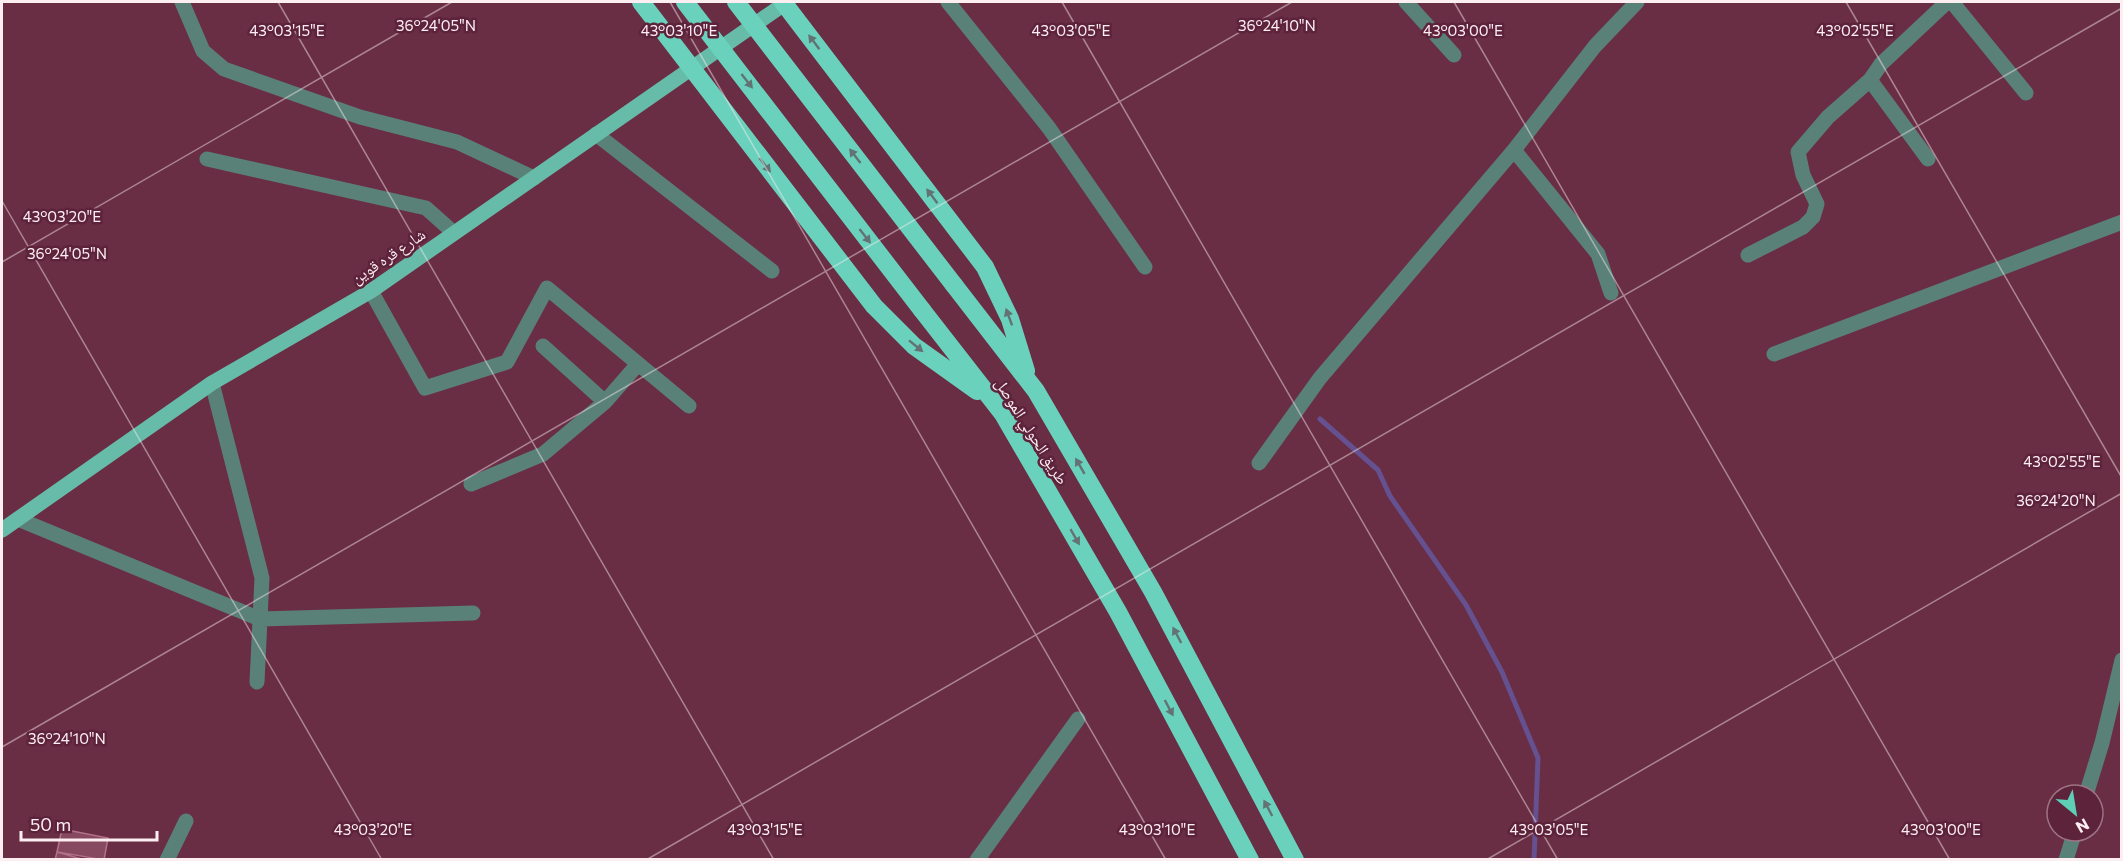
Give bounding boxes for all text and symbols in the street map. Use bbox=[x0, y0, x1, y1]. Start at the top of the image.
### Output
text: 36°24'05"N bbox=[396, 16, 476, 34]
text: 36°24'10"N bbox=[1238, 16, 1316, 34]
text: 43°03'15"E bbox=[249, 21, 325, 39]
text: 43°03'10"E bbox=[641, 21, 717, 39]
text: 43°03'05"E bbox=[1032, 21, 1110, 39]
text: 43°03'00"E bbox=[1423, 21, 1503, 39]
text: 43°02'55"E bbox=[1816, 21, 1894, 39]
one-way arrow bbox=[808, 34, 820, 49]
one-way arrow bbox=[740, 74, 752, 89]
one-way arrow bbox=[849, 148, 861, 163]
one-way arrow bbox=[759, 157, 771, 172]
one-way arrow bbox=[927, 189, 939, 204]
text: 43°03'20"E bbox=[23, 207, 101, 225]
street label: شارع قره قوين bbox=[347, 224, 430, 289]
one-way arrow bbox=[859, 228, 872, 244]
text: 36°24'05"N bbox=[27, 244, 107, 262]
one-way arrow bbox=[1003, 308, 1013, 326]
one-way arrow bbox=[908, 340, 923, 352]
street label: طريق الحولي الموصل bbox=[989, 374, 1073, 490]
text: 43°02'55"E bbox=[2023, 452, 2101, 470]
one-way arrow bbox=[1074, 458, 1085, 474]
text: 36°24'20"N bbox=[2016, 491, 2096, 509]
one-way arrow bbox=[1069, 529, 1080, 545]
one-way arrow bbox=[1172, 627, 1181, 644]
one-way arrow bbox=[1164, 699, 1174, 716]
text: 36°24'10"N bbox=[28, 729, 106, 747]
north arrow bbox=[2045, 783, 2105, 843]
one-way arrow bbox=[1263, 799, 1273, 816]
scale bar bbox=[21, 804, 158, 842]
text: 50 m bbox=[30, 813, 71, 835]
text: N bbox=[2073, 815, 2093, 838]
text: 43°03'20"E bbox=[334, 820, 412, 838]
text: 43°03'15"E bbox=[727, 820, 803, 838]
text: 43°03'10"E bbox=[1119, 820, 1195, 838]
text: 43°03'05"E bbox=[1510, 820, 1588, 838]
text: 43°03'00"E bbox=[1901, 820, 1981, 838]

